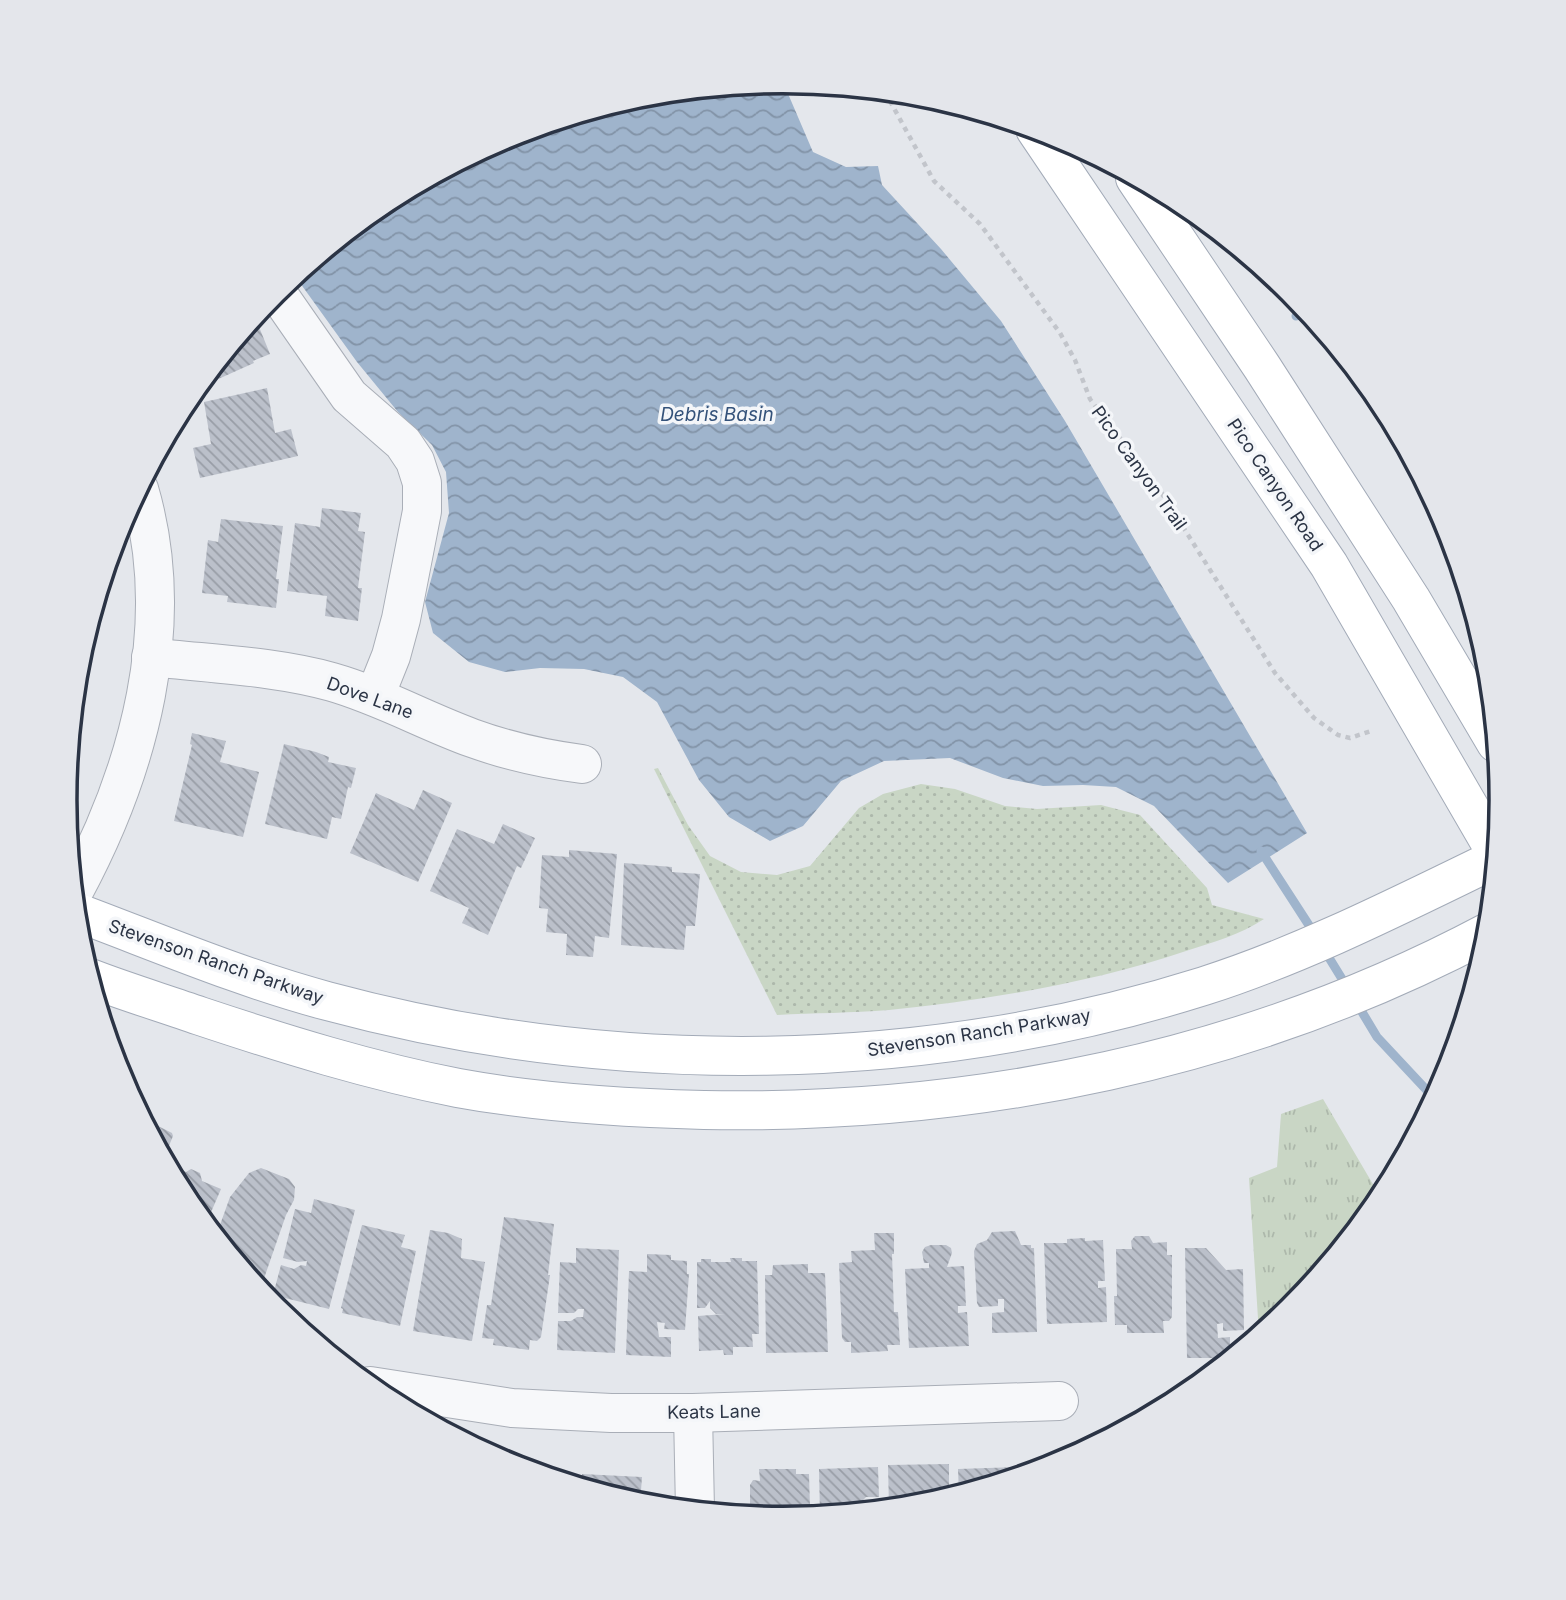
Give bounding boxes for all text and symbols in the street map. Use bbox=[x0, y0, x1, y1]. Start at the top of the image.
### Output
street label: Pico Canyon Trail bbox=[1087, 402, 1191, 534]
water label: Debris Basin bbox=[660, 403, 774, 426]
street label: Pico Canyon Road bbox=[1223, 414, 1328, 555]
street label: Dove Lane bbox=[324, 672, 416, 723]
street label: Stevenson Ranch Parkway bbox=[106, 915, 326, 1008]
street label: Stevenson Ranch Parkway bbox=[866, 1004, 1092, 1061]
street label: Keats Lane bbox=[667, 1400, 761, 1423]

